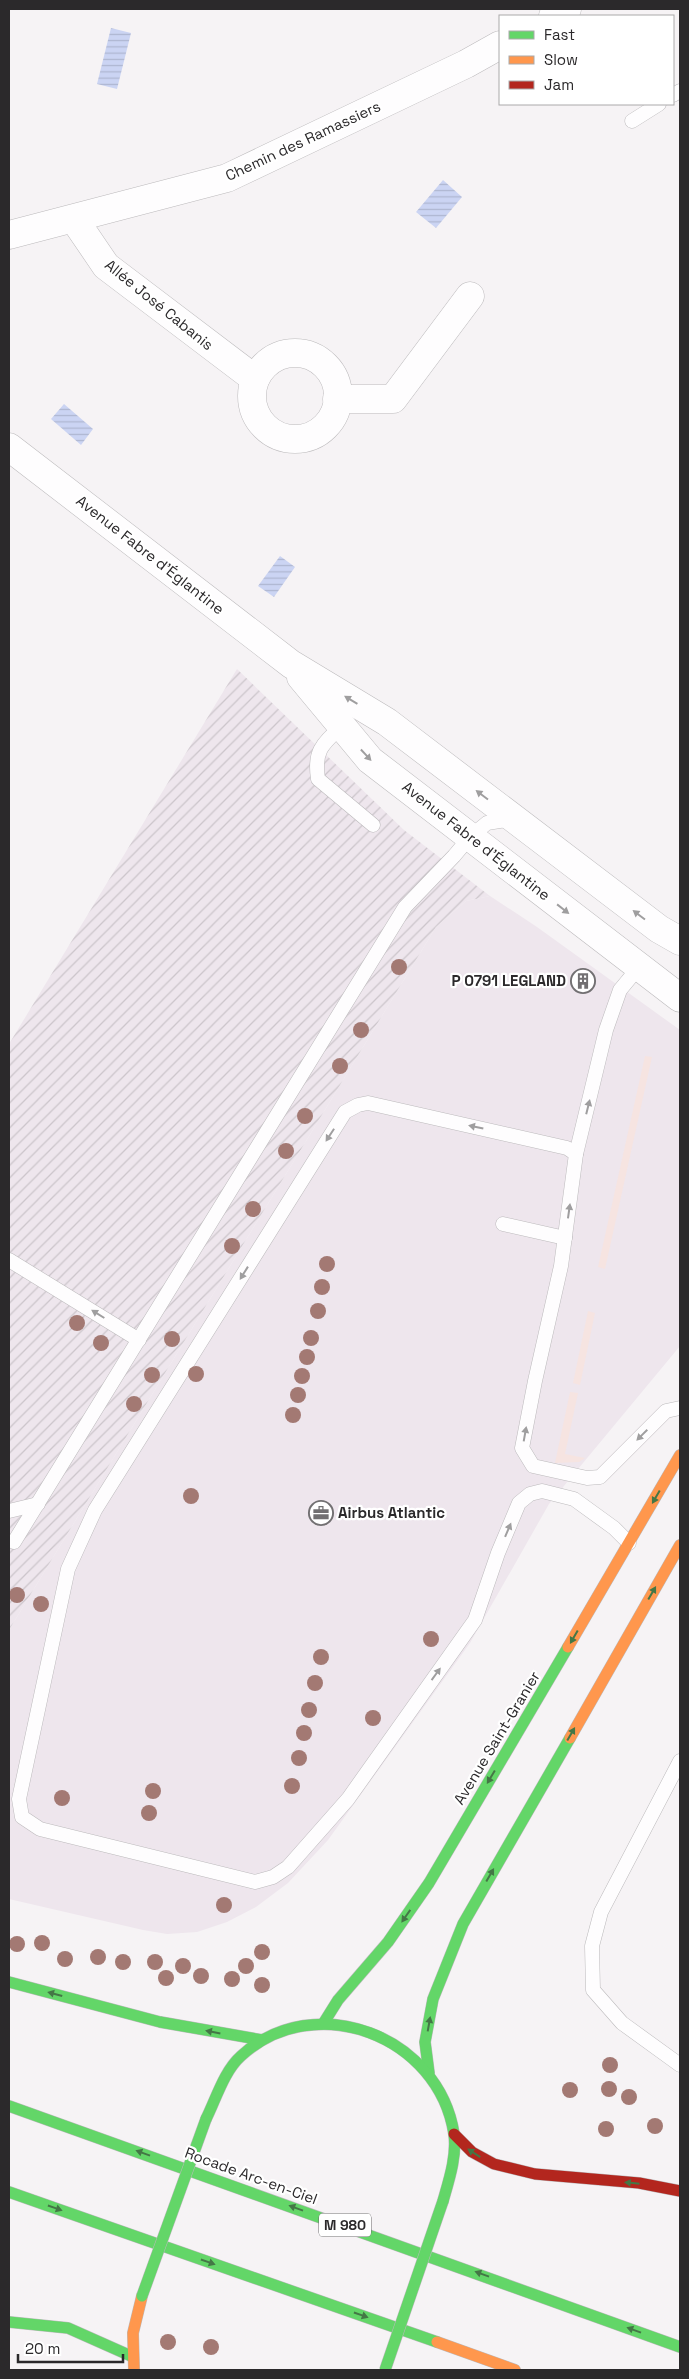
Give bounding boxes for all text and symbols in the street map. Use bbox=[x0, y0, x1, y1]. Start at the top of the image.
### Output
legend bbox=[499, 15, 674, 105]
text: Fast bbox=[544, 25, 575, 44]
text: Slow bbox=[544, 50, 578, 69]
text: Jam bbox=[544, 75, 574, 94]
street label: Chemin des Ramassiers bbox=[222, 96, 383, 185]
street label: Allée José Cabanis bbox=[101, 255, 217, 354]
street label: Avenue Fabre d'Églantine bbox=[72, 491, 228, 618]
one-way arrow bbox=[344, 696, 357, 705]
one-way arrow bbox=[360, 749, 372, 761]
street label: Avenue Fabre d'Églantine bbox=[398, 777, 554, 904]
one-way arrow bbox=[475, 790, 489, 800]
one-way arrow bbox=[556, 903, 569, 914]
one-way arrow bbox=[633, 909, 646, 920]
building icon: P 0791 LEGLAND bbox=[570, 968, 596, 994]
place label: P 0791 LEGLAND bbox=[451, 971, 566, 990]
one-way arrow bbox=[584, 1099, 592, 1114]
one-way arrow bbox=[468, 1123, 483, 1131]
one-way arrow bbox=[326, 1128, 335, 1142]
one-way arrow bbox=[565, 1203, 573, 1219]
one-way arrow bbox=[239, 1266, 248, 1279]
one-way arrow bbox=[91, 1310, 104, 1319]
one-way arrow bbox=[521, 1426, 529, 1441]
one-way arrow bbox=[636, 1429, 648, 1441]
one-way arrow bbox=[651, 1491, 660, 1504]
office icon: Airbus Atlantic bbox=[308, 1500, 334, 1526]
place label: Airbus Atlantic bbox=[338, 1503, 445, 1522]
one-way arrow bbox=[504, 1523, 512, 1537]
one-way arrow bbox=[648, 1586, 656, 1601]
one-way arrow bbox=[569, 1631, 578, 1644]
street label: Avenue Saint-Granier bbox=[449, 1667, 544, 1808]
one-way arrow bbox=[431, 1668, 442, 1681]
one-way arrow bbox=[566, 1727, 575, 1740]
one-way arrow bbox=[487, 1771, 496, 1784]
one-way arrow bbox=[486, 1868, 495, 1882]
one-way arrow bbox=[401, 1909, 411, 1922]
one-way arrow bbox=[48, 1990, 63, 1998]
one-way arrow bbox=[425, 2016, 433, 2032]
one-way arrow bbox=[206, 2028, 221, 2036]
street label: Rocade Arc-en-Ciel bbox=[182, 2143, 320, 2208]
one-way arrow bbox=[468, 2148, 481, 2157]
one-way arrow bbox=[135, 2149, 150, 2156]
one-way arrow bbox=[624, 2179, 640, 2187]
one-way arrow bbox=[48, 2204, 63, 2212]
one-way arrow bbox=[288, 2204, 303, 2212]
road number: M 980 bbox=[319, 2214, 371, 2236]
one-way arrow bbox=[201, 2258, 216, 2266]
one-way arrow bbox=[474, 2270, 489, 2278]
one-way arrow bbox=[354, 2312, 369, 2319]
one-way arrow bbox=[627, 2326, 642, 2333]
scale bar bbox=[18, 2332, 122, 2364]
text: 20 m bbox=[25, 2339, 60, 2358]

